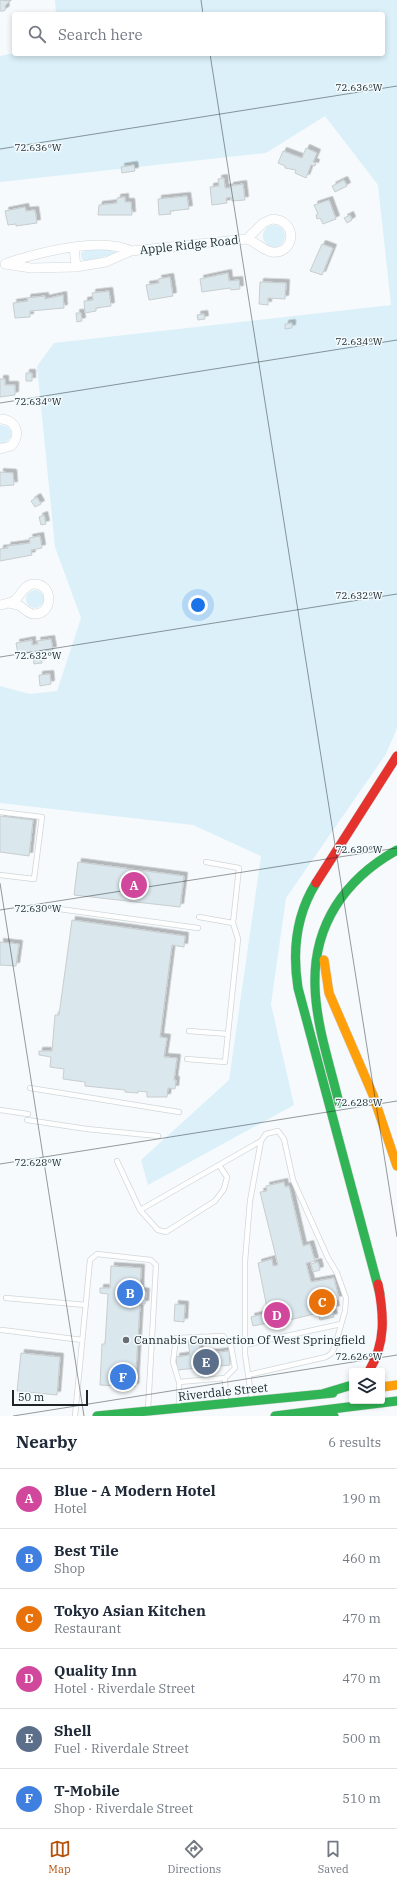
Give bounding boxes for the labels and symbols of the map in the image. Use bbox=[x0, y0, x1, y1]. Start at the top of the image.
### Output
text: 72.636°W bbox=[335, 81, 383, 94]
text: 72.636°W bbox=[14, 141, 62, 154]
street label: Apple Ridge Road bbox=[139, 232, 239, 257]
text: 72.634°W bbox=[335, 335, 383, 348]
text: 72.634°W bbox=[14, 395, 62, 408]
text: 72.632°W bbox=[335, 589, 383, 602]
your location bbox=[188, 595, 208, 615]
text: 72.632°W bbox=[14, 649, 62, 662]
text: 72.630°W bbox=[335, 843, 383, 856]
pin: A bbox=[121, 870, 147, 900]
text: 72.630°W bbox=[14, 902, 62, 915]
text: 72.628°W bbox=[335, 1096, 383, 1109]
text: 72.628°W bbox=[14, 1156, 62, 1169]
pin: B bbox=[117, 1278, 143, 1308]
pin: C bbox=[309, 1287, 335, 1317]
pin: D bbox=[264, 1300, 290, 1330]
place label: Cannabis Connection Of West Springfield bbox=[134, 1332, 366, 1347]
marker: Cannabis Connection Of West Springfield bbox=[121, 1335, 131, 1345]
pin: E bbox=[193, 1347, 219, 1377]
text: 72.626°W bbox=[335, 1350, 383, 1363]
pin: F bbox=[110, 1362, 136, 1392]
street label: Riverdale Street bbox=[177, 1379, 269, 1404]
scale bar bbox=[12, 1388, 88, 1407]

